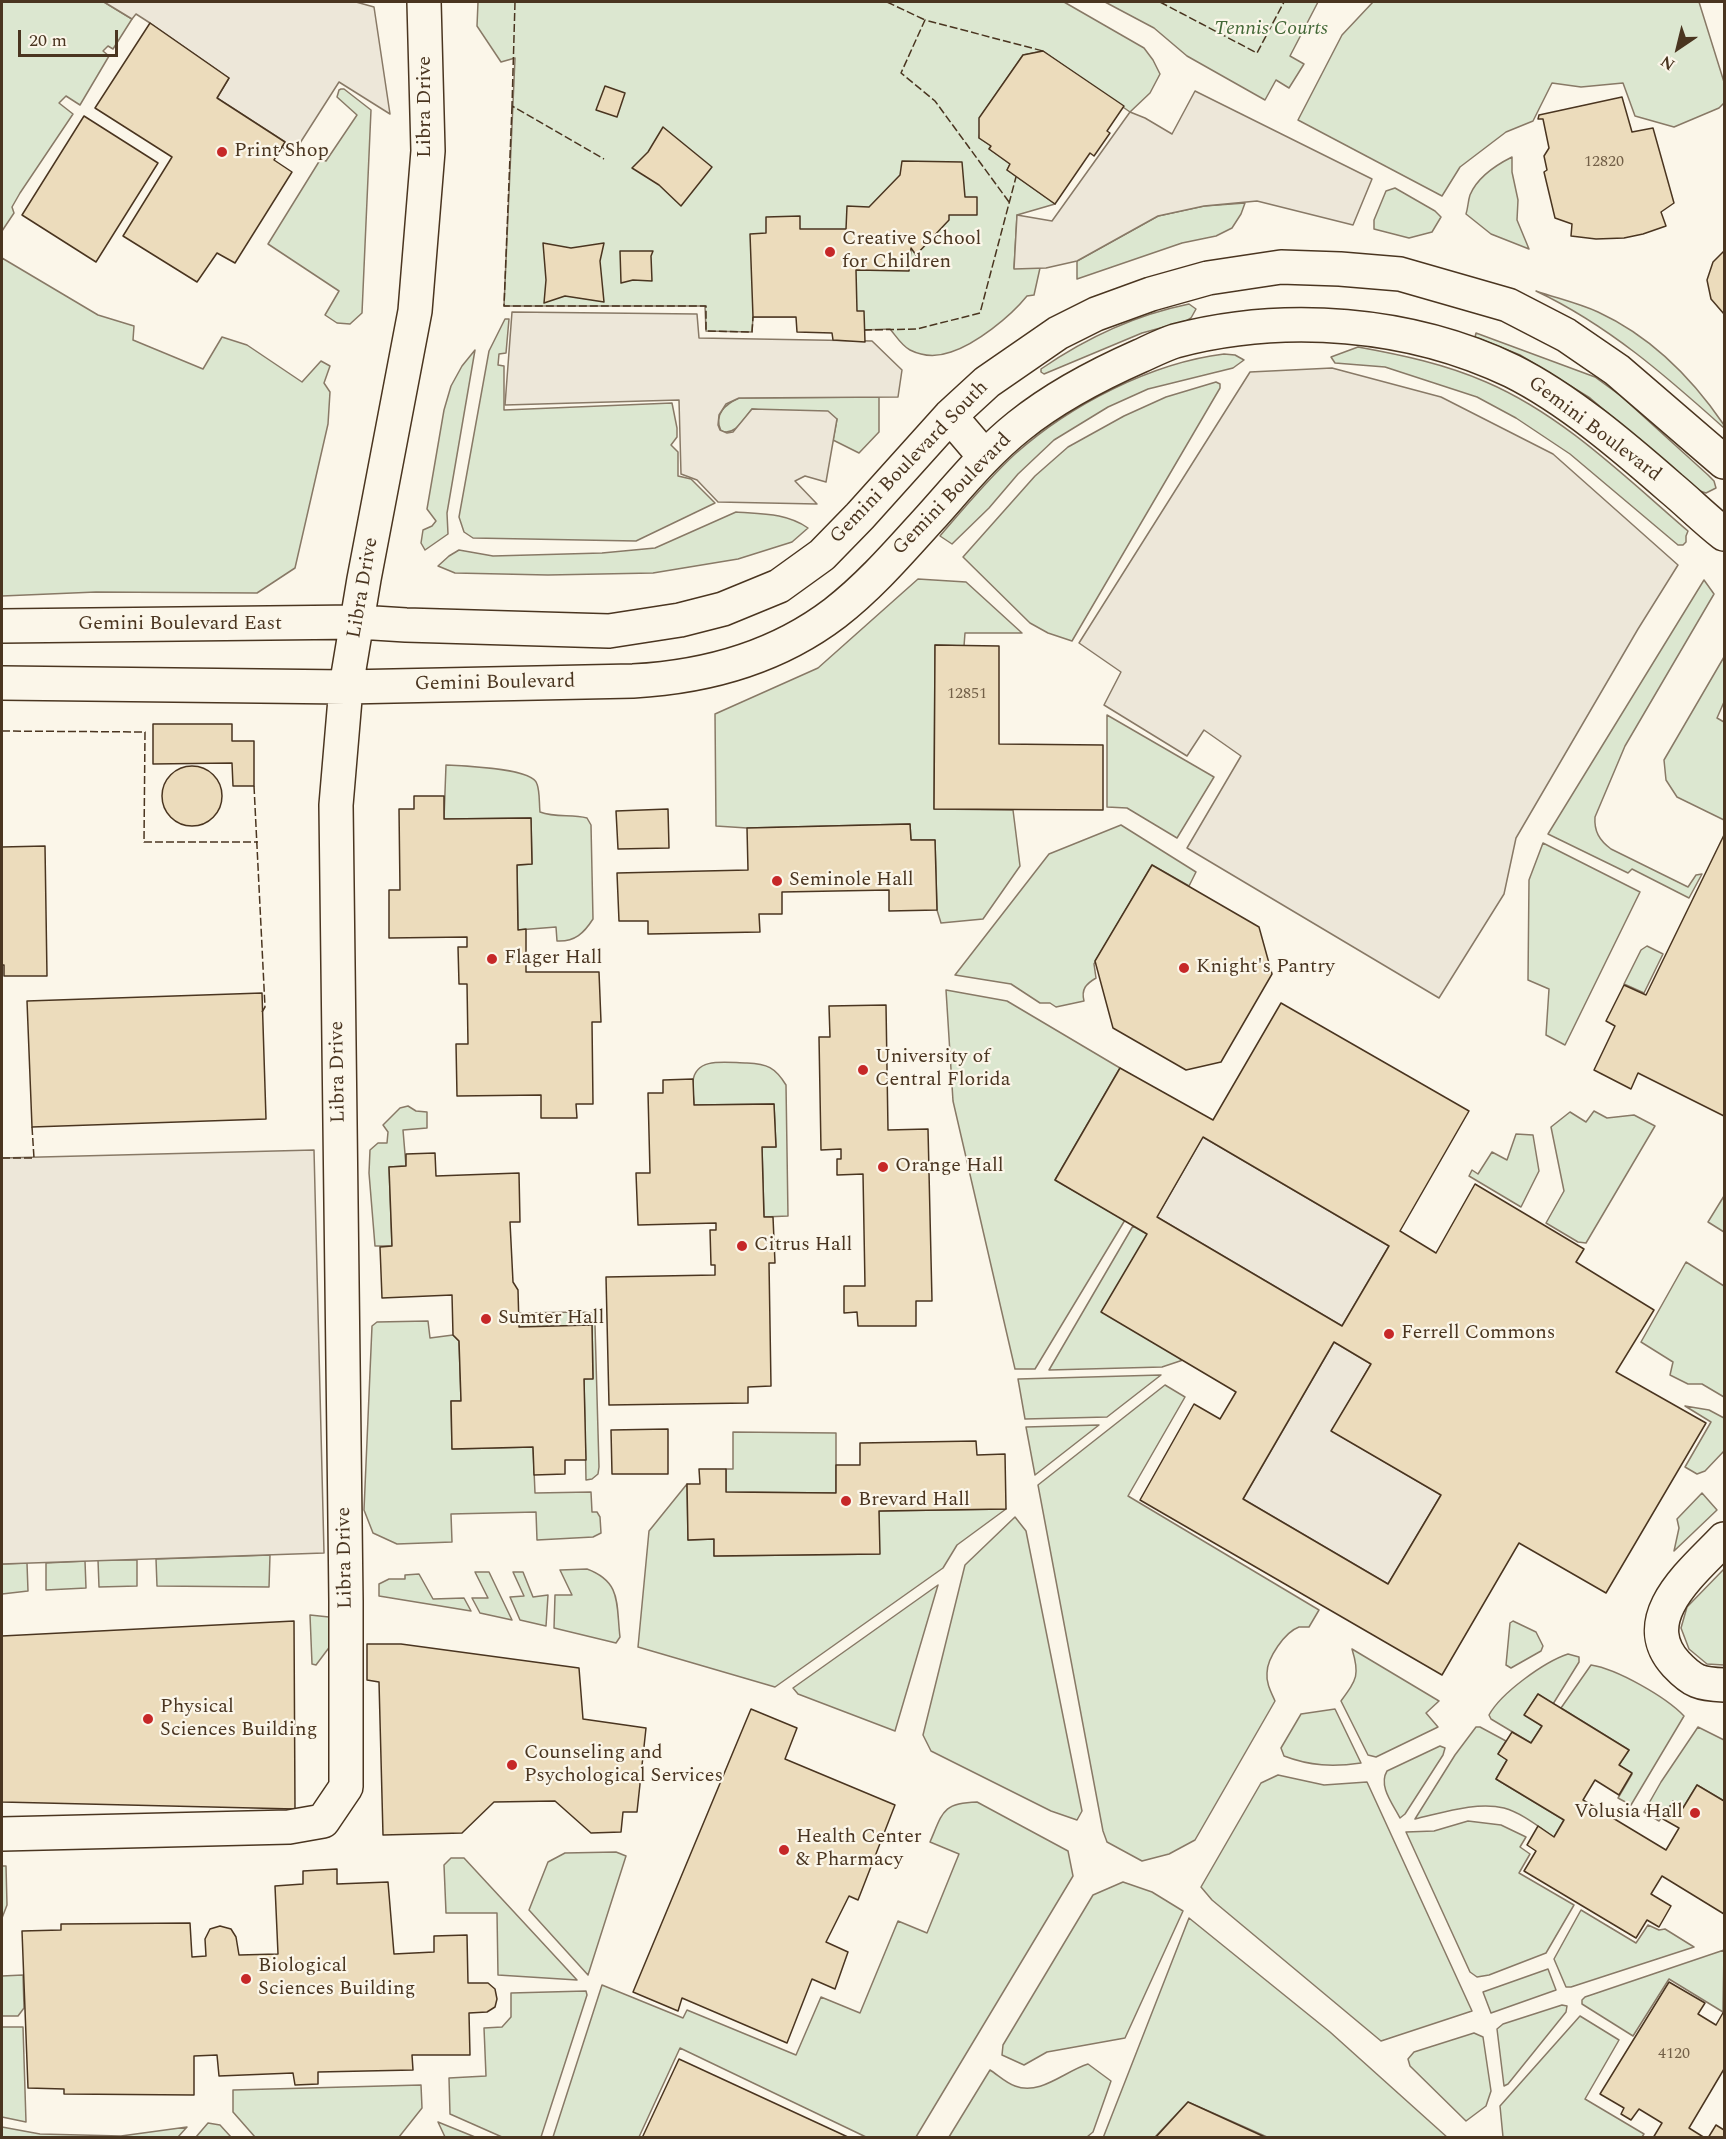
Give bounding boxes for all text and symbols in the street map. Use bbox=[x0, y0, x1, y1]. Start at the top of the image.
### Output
scale bar bbox=[21, 18, 122, 56]
park label: Tennis Courts bbox=[1214, 18, 1328, 42]
north arrow bbox=[1648, 18, 1708, 78]
text: 20 m bbox=[29, 27, 67, 54]
text: N bbox=[1655, 49, 1680, 76]
street label: Libra Drive bbox=[414, 56, 438, 158]
place label: Print Shop bbox=[234, 140, 329, 164]
marker: Print Shop bbox=[215, 145, 229, 159]
house number: 12820 bbox=[1584, 153, 1624, 173]
place label: Creative School for Children bbox=[842, 228, 981, 275]
marker: Creative School for Children bbox=[823, 245, 837, 259]
street label: Gemini Boulevard bbox=[1523, 372, 1665, 488]
street label: Gemini Boulevard South bbox=[826, 376, 994, 550]
street label: Gemini Boulevard bbox=[889, 429, 1017, 561]
street label: Libra Drive bbox=[343, 536, 385, 640]
street label: Gemini Boulevard East bbox=[78, 613, 282, 637]
street label: Gemini Boulevard bbox=[414, 671, 576, 697]
house number: 12851 bbox=[947, 685, 987, 705]
place label: Seminole Hall bbox=[789, 869, 914, 893]
marker: Seminole Hall bbox=[770, 874, 784, 888]
place label: Flager Hall bbox=[504, 947, 602, 971]
marker: Flager Hall bbox=[485, 952, 499, 966]
place label: Knight's Pantry bbox=[1196, 956, 1335, 980]
marker: Knight's Pantry bbox=[1177, 961, 1191, 975]
street label: Libra Drive bbox=[326, 1021, 352, 1123]
place label: University of Central Florida bbox=[875, 1046, 1011, 1093]
marker: University of Central Florida bbox=[856, 1063, 870, 1077]
place label: Orange Hall bbox=[895, 1155, 1004, 1179]
marker: Orange Hall bbox=[876, 1160, 890, 1174]
place label: Citrus Hall bbox=[754, 1234, 852, 1258]
marker: Citrus Hall bbox=[735, 1239, 749, 1253]
place label: Sumter Hall bbox=[498, 1307, 604, 1331]
marker: Sumter Hall bbox=[479, 1312, 493, 1326]
place label: Ferrell Commons bbox=[1401, 1322, 1555, 1346]
marker: Ferrell Commons bbox=[1382, 1327, 1396, 1341]
place label: Brevard Hall bbox=[858, 1489, 970, 1513]
marker: Brevard Hall bbox=[839, 1494, 853, 1508]
street label: Libra Drive bbox=[333, 1507, 359, 1609]
place label: Physical Sciences Building bbox=[160, 1696, 317, 1743]
marker: Physical Sciences Building bbox=[141, 1712, 155, 1726]
place label: Counseling and Psychological Services bbox=[524, 1742, 723, 1789]
marker: Counseling and Psychological Services bbox=[505, 1758, 519, 1772]
place label: Volusia Hall bbox=[1574, 1801, 1683, 1825]
marker: Volusia Hall bbox=[1688, 1806, 1702, 1820]
place label: Health Center & Pharmacy bbox=[796, 1826, 922, 1873]
marker: Health Center & Pharmacy bbox=[777, 1843, 791, 1857]
place label: Biological Sciences Building bbox=[258, 1955, 415, 2002]
marker: Biological Sciences Building bbox=[239, 1972, 253, 1986]
house number: 4120 bbox=[1658, 2045, 1690, 2065]

